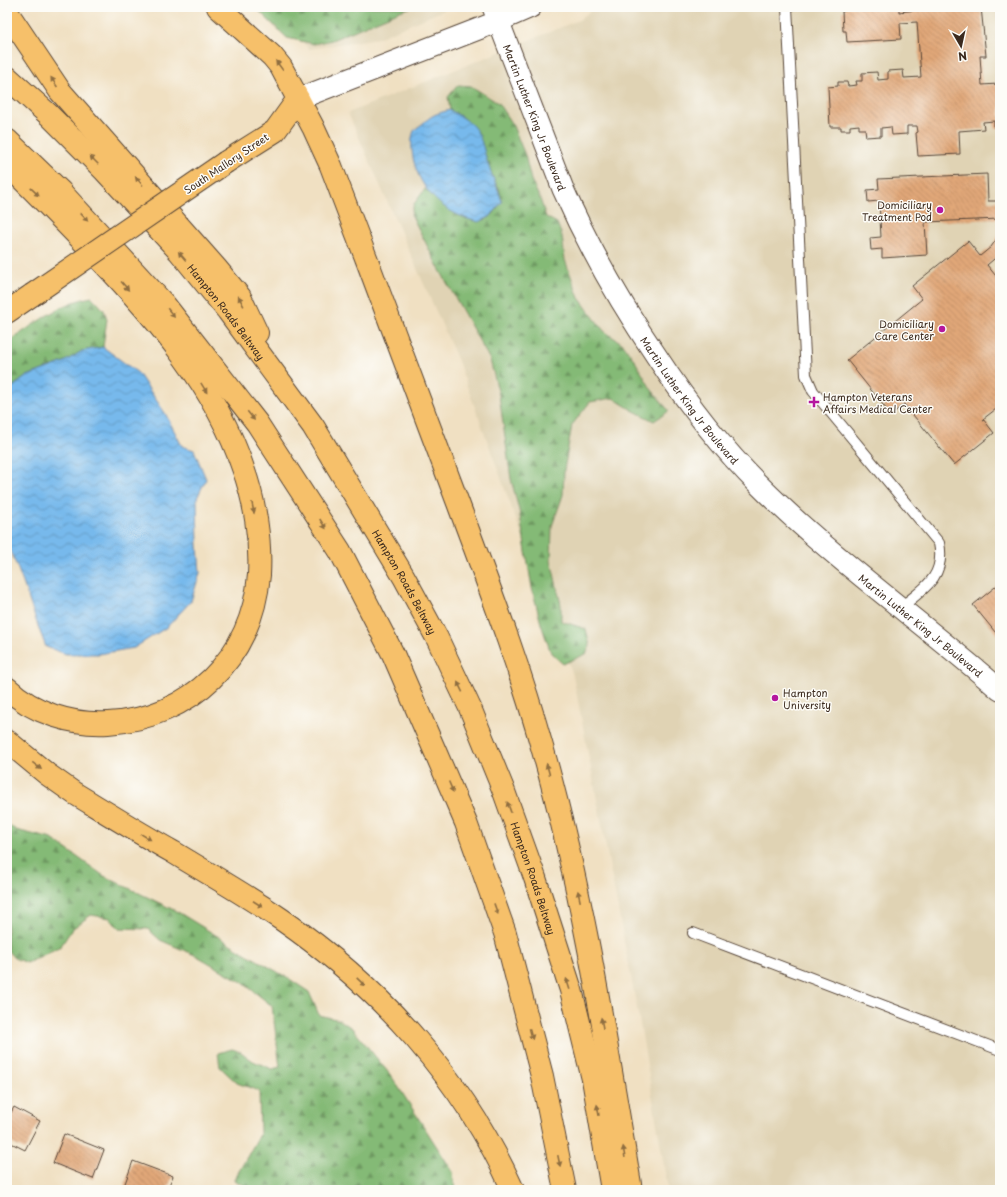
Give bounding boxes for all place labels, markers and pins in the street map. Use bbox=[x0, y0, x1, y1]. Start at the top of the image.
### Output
place label: Domiciliary Treatment Pod bbox=[862, 197, 932, 224]
marker: Domiciliary Treatment Pod bbox=[935, 205, 945, 215]
place label: Domiciliary Care Center bbox=[875, 316, 934, 343]
marker: Domiciliary Care Center bbox=[937, 324, 947, 334]
place label: Hampton Veterans Affairs Medical Center bbox=[823, 389, 932, 416]
marker: Hampton Veterans Affairs Medical Center bbox=[808, 396, 820, 408]
place label: Hampton University bbox=[783, 685, 831, 712]
marker: Hampton University bbox=[770, 693, 780, 703]

